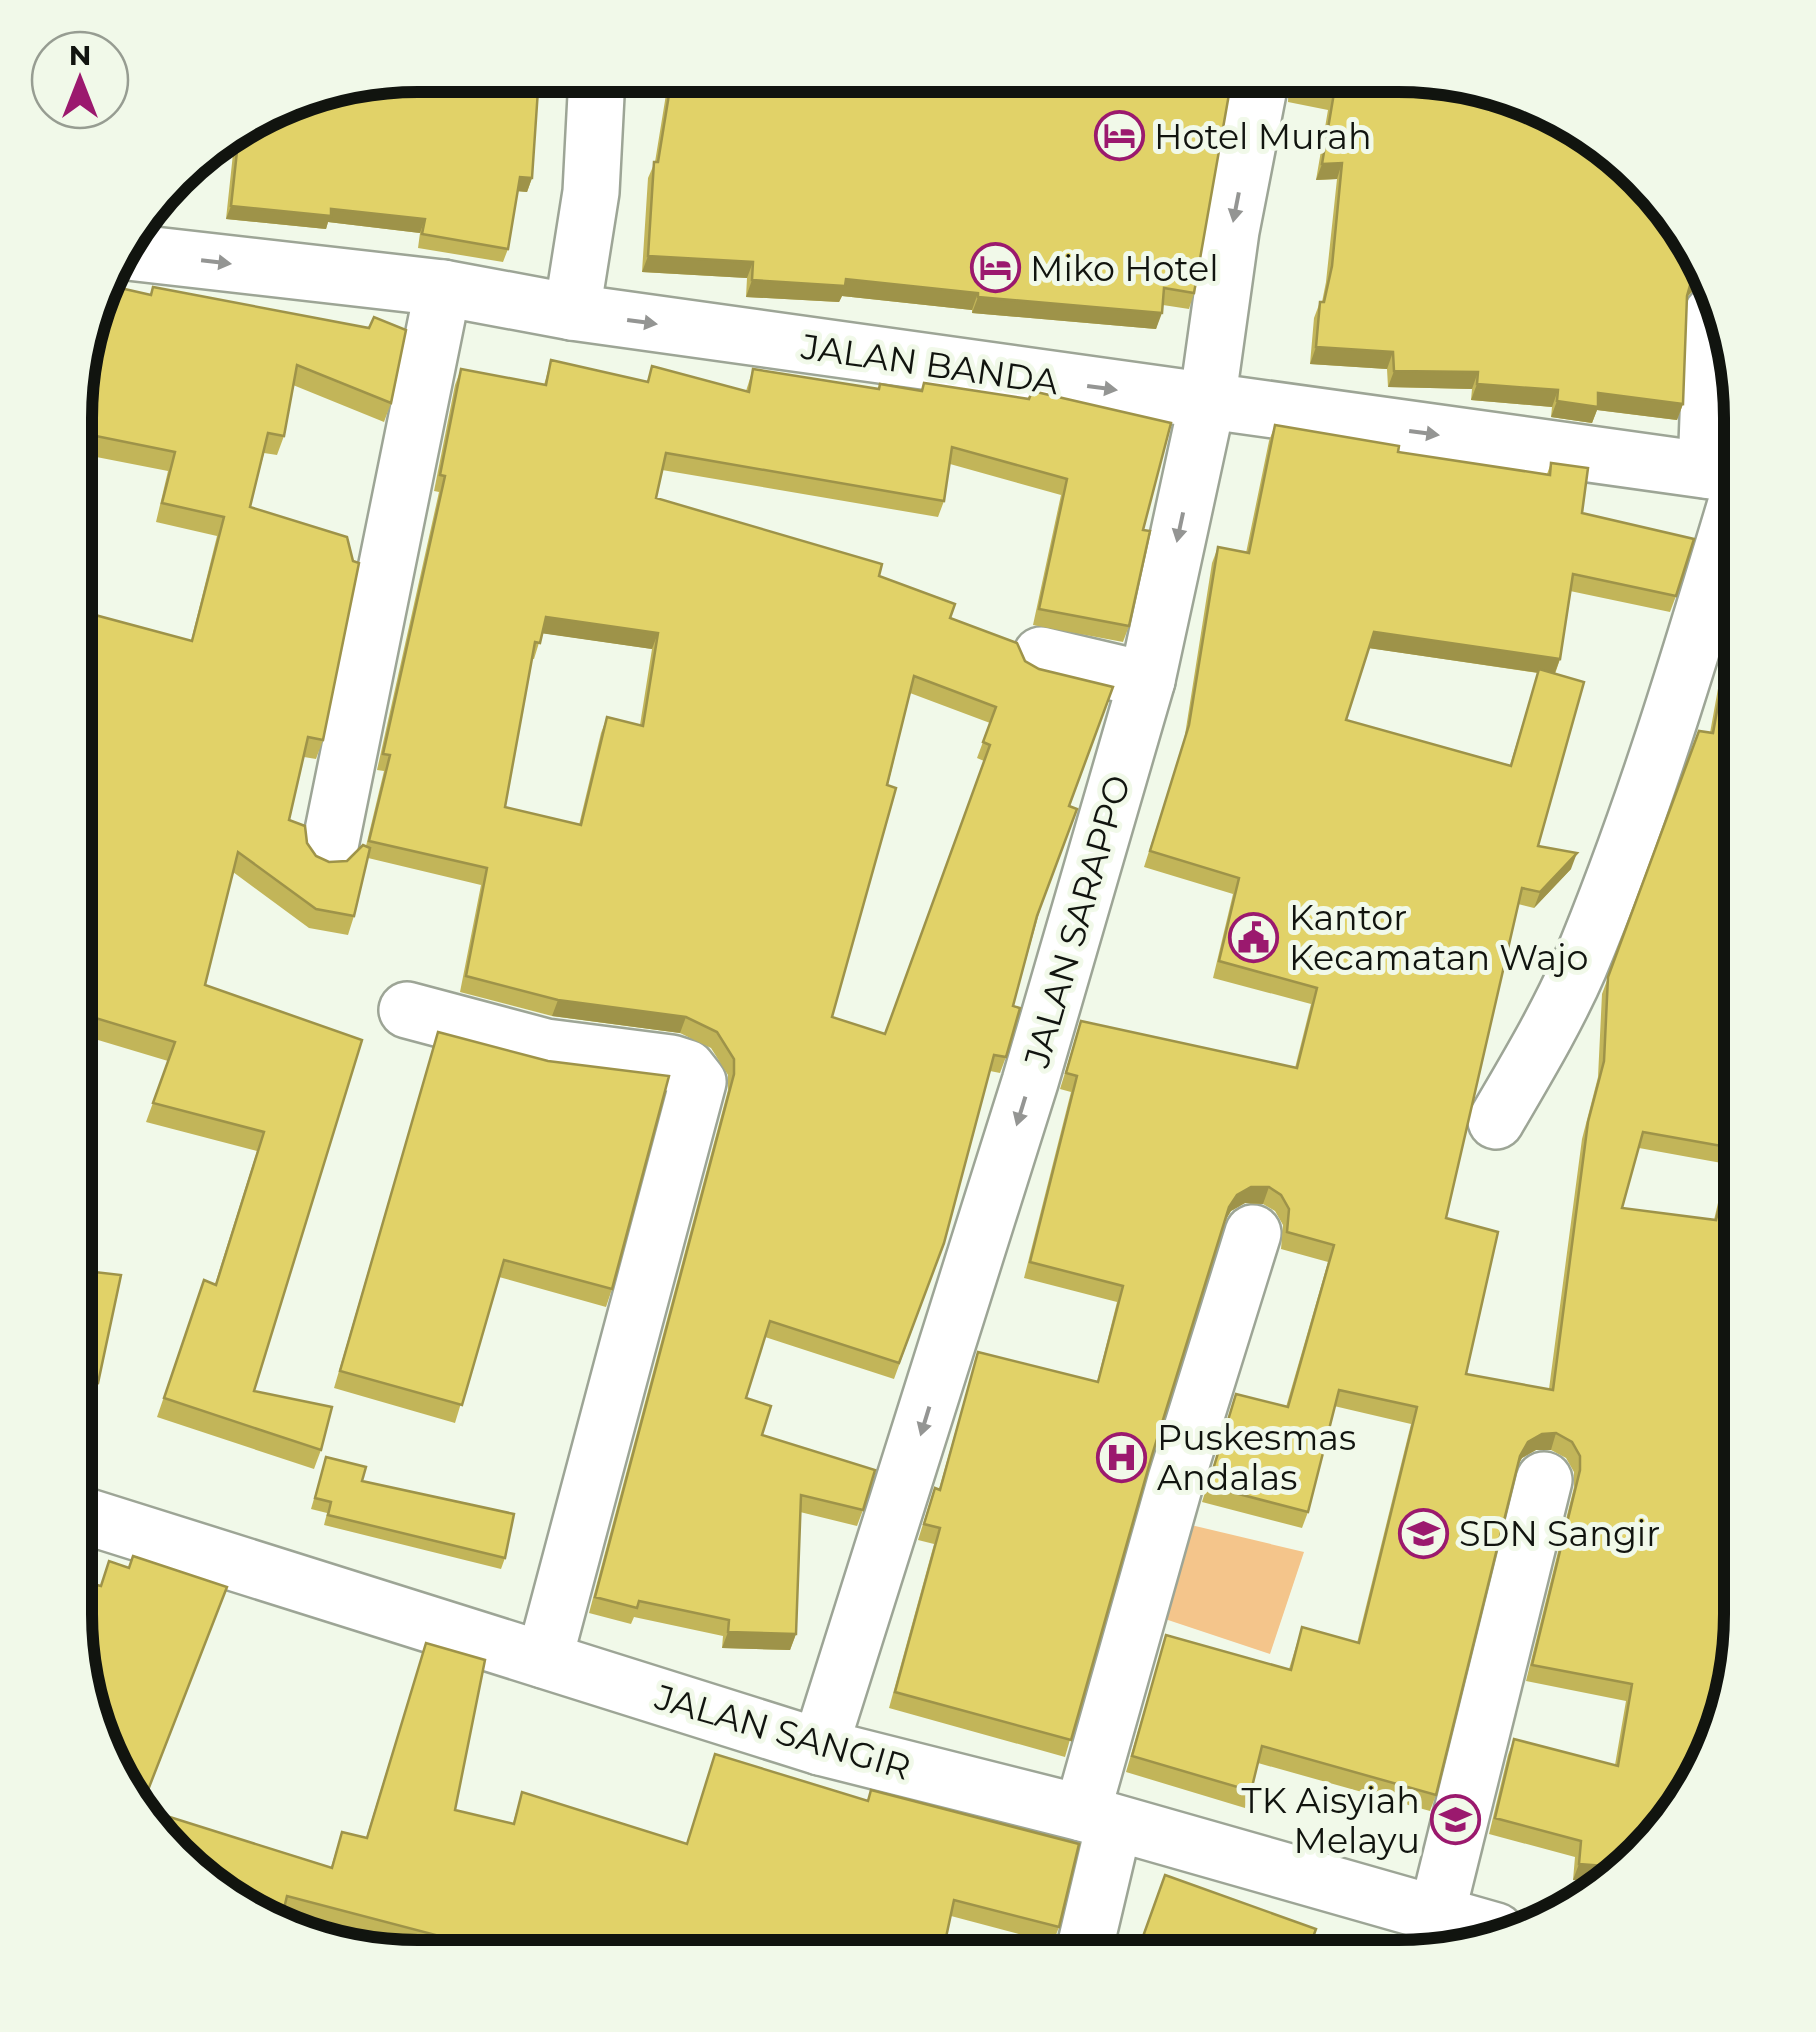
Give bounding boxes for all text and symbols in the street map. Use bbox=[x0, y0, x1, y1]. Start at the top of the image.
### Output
north arrow bbox=[30, 30, 130, 130]
text: N bbox=[69, 38, 91, 72]
hotel icon: Hotel Murah bbox=[1093, 110, 1145, 162]
place label: Hotel Murah bbox=[1154, 115, 1372, 158]
one-way arrow bbox=[1227, 192, 1243, 223]
hotel icon: Miko Hotel bbox=[969, 242, 1021, 294]
place label: Miko Hotel bbox=[1030, 247, 1219, 290]
one-way arrow bbox=[201, 254, 233, 270]
one-way arrow bbox=[626, 315, 658, 331]
street label: JALAN BANDA bbox=[798, 325, 1062, 403]
one-way arrow bbox=[1087, 381, 1118, 397]
one-way arrow bbox=[1409, 426, 1440, 442]
one-way arrow bbox=[1172, 512, 1188, 543]
street label: JALAN SARAPPO bbox=[1014, 770, 1139, 1073]
place label: Kantor Kecamatan Wajo bbox=[1289, 896, 1588, 979]
public building icon: Kantor Kecamatan Wajo bbox=[1228, 911, 1280, 963]
one-way arrow bbox=[1013, 1096, 1028, 1126]
one-way arrow bbox=[917, 1406, 932, 1437]
place label: Puskesmas Andalas bbox=[1157, 1416, 1356, 1499]
hospital icon: Puskesmas Andalas bbox=[1096, 1431, 1148, 1483]
school or university icon: SDN Sangir bbox=[1398, 1507, 1450, 1559]
place label: SDN Sangir bbox=[1459, 1512, 1660, 1555]
street label: JALAN SANGIR bbox=[649, 1675, 916, 1789]
place label: TK Aisyiah Melayu bbox=[1242, 1779, 1420, 1862]
school or university icon: TK Aisyiah Melayu bbox=[1429, 1794, 1481, 1846]

